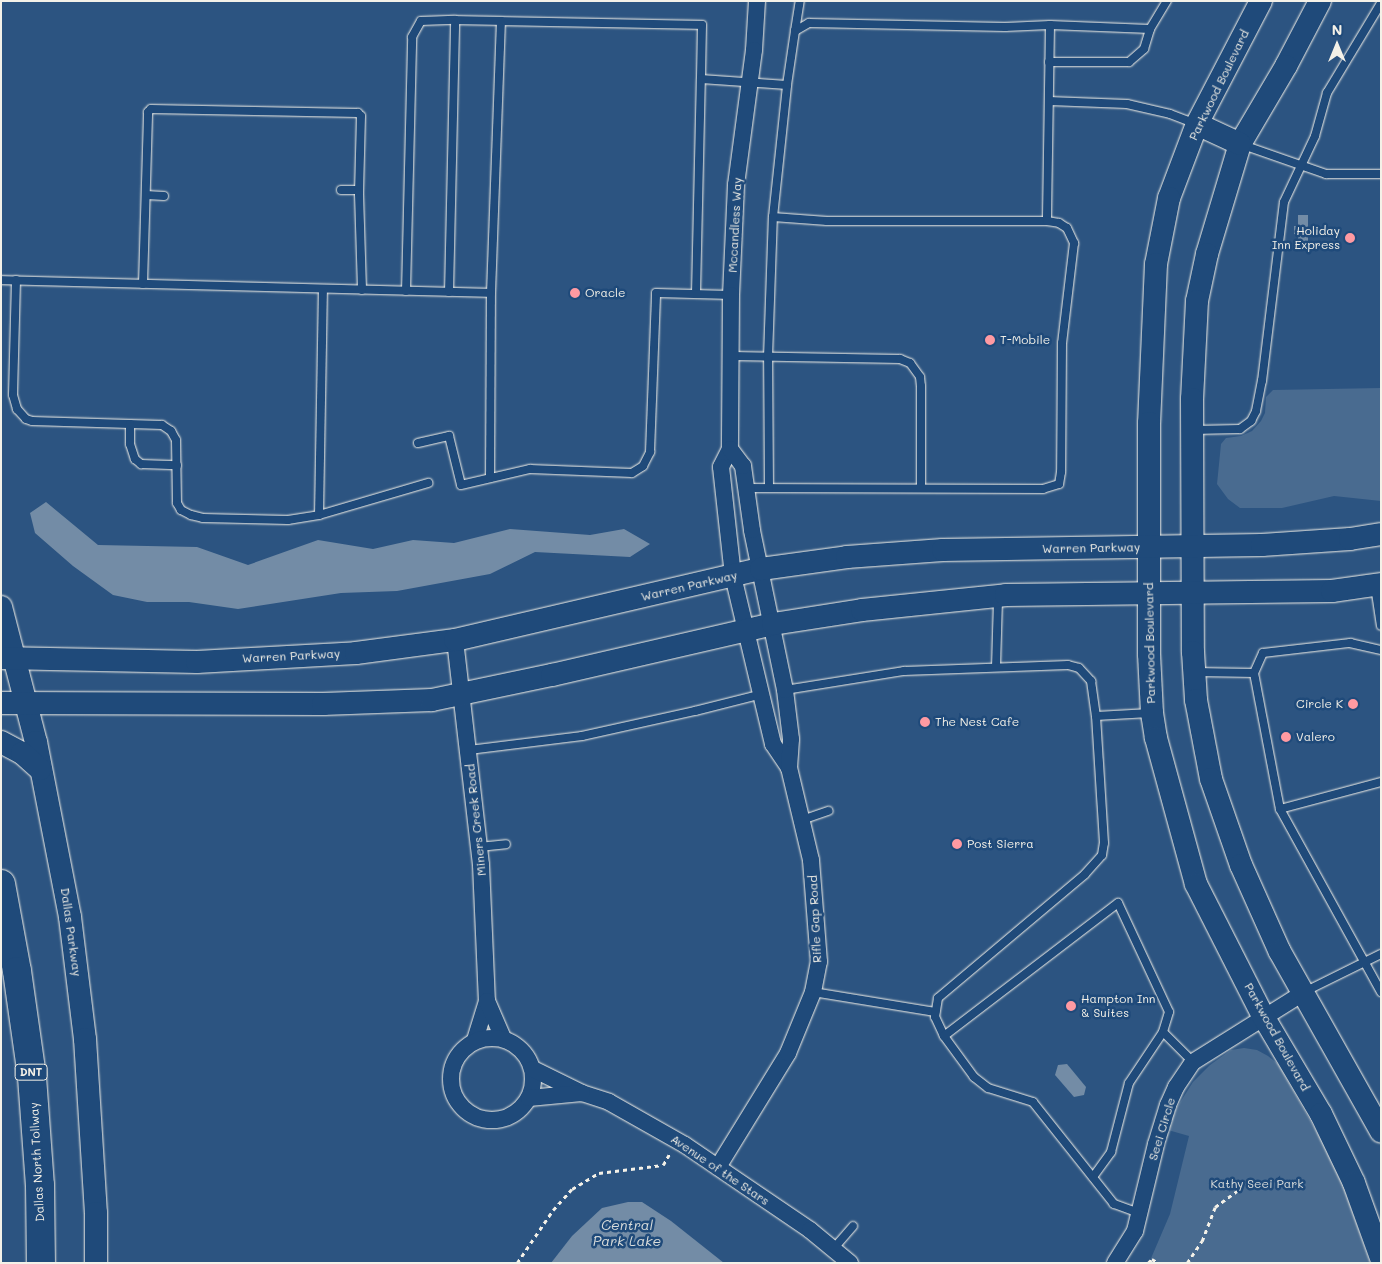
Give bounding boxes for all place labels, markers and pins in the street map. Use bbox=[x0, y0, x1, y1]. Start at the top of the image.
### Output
place label: Holiday Inn Express bbox=[1272, 224, 1340, 252]
marker: Holiday Inn Express bbox=[1344, 232, 1356, 244]
place label: Oracle bbox=[585, 286, 625, 300]
marker: Oracle bbox=[569, 287, 581, 299]
place label: T-Mobile bbox=[1000, 333, 1050, 347]
marker: T-Mobile bbox=[984, 334, 996, 346]
place label: Circle K bbox=[1296, 697, 1343, 711]
marker: Circle K bbox=[1347, 698, 1359, 710]
place label: The Nest Cafe bbox=[935, 715, 1019, 729]
marker: The Nest Cafe bbox=[919, 716, 931, 728]
place label: Valero bbox=[1296, 730, 1335, 744]
marker: Valero bbox=[1280, 731, 1292, 743]
place label: Post Sierra bbox=[967, 837, 1034, 851]
marker: Post Sierra bbox=[951, 838, 963, 850]
place label: Hampton Inn & Suites bbox=[1081, 992, 1155, 1020]
marker: Hampton Inn & Suites bbox=[1065, 1000, 1077, 1012]

